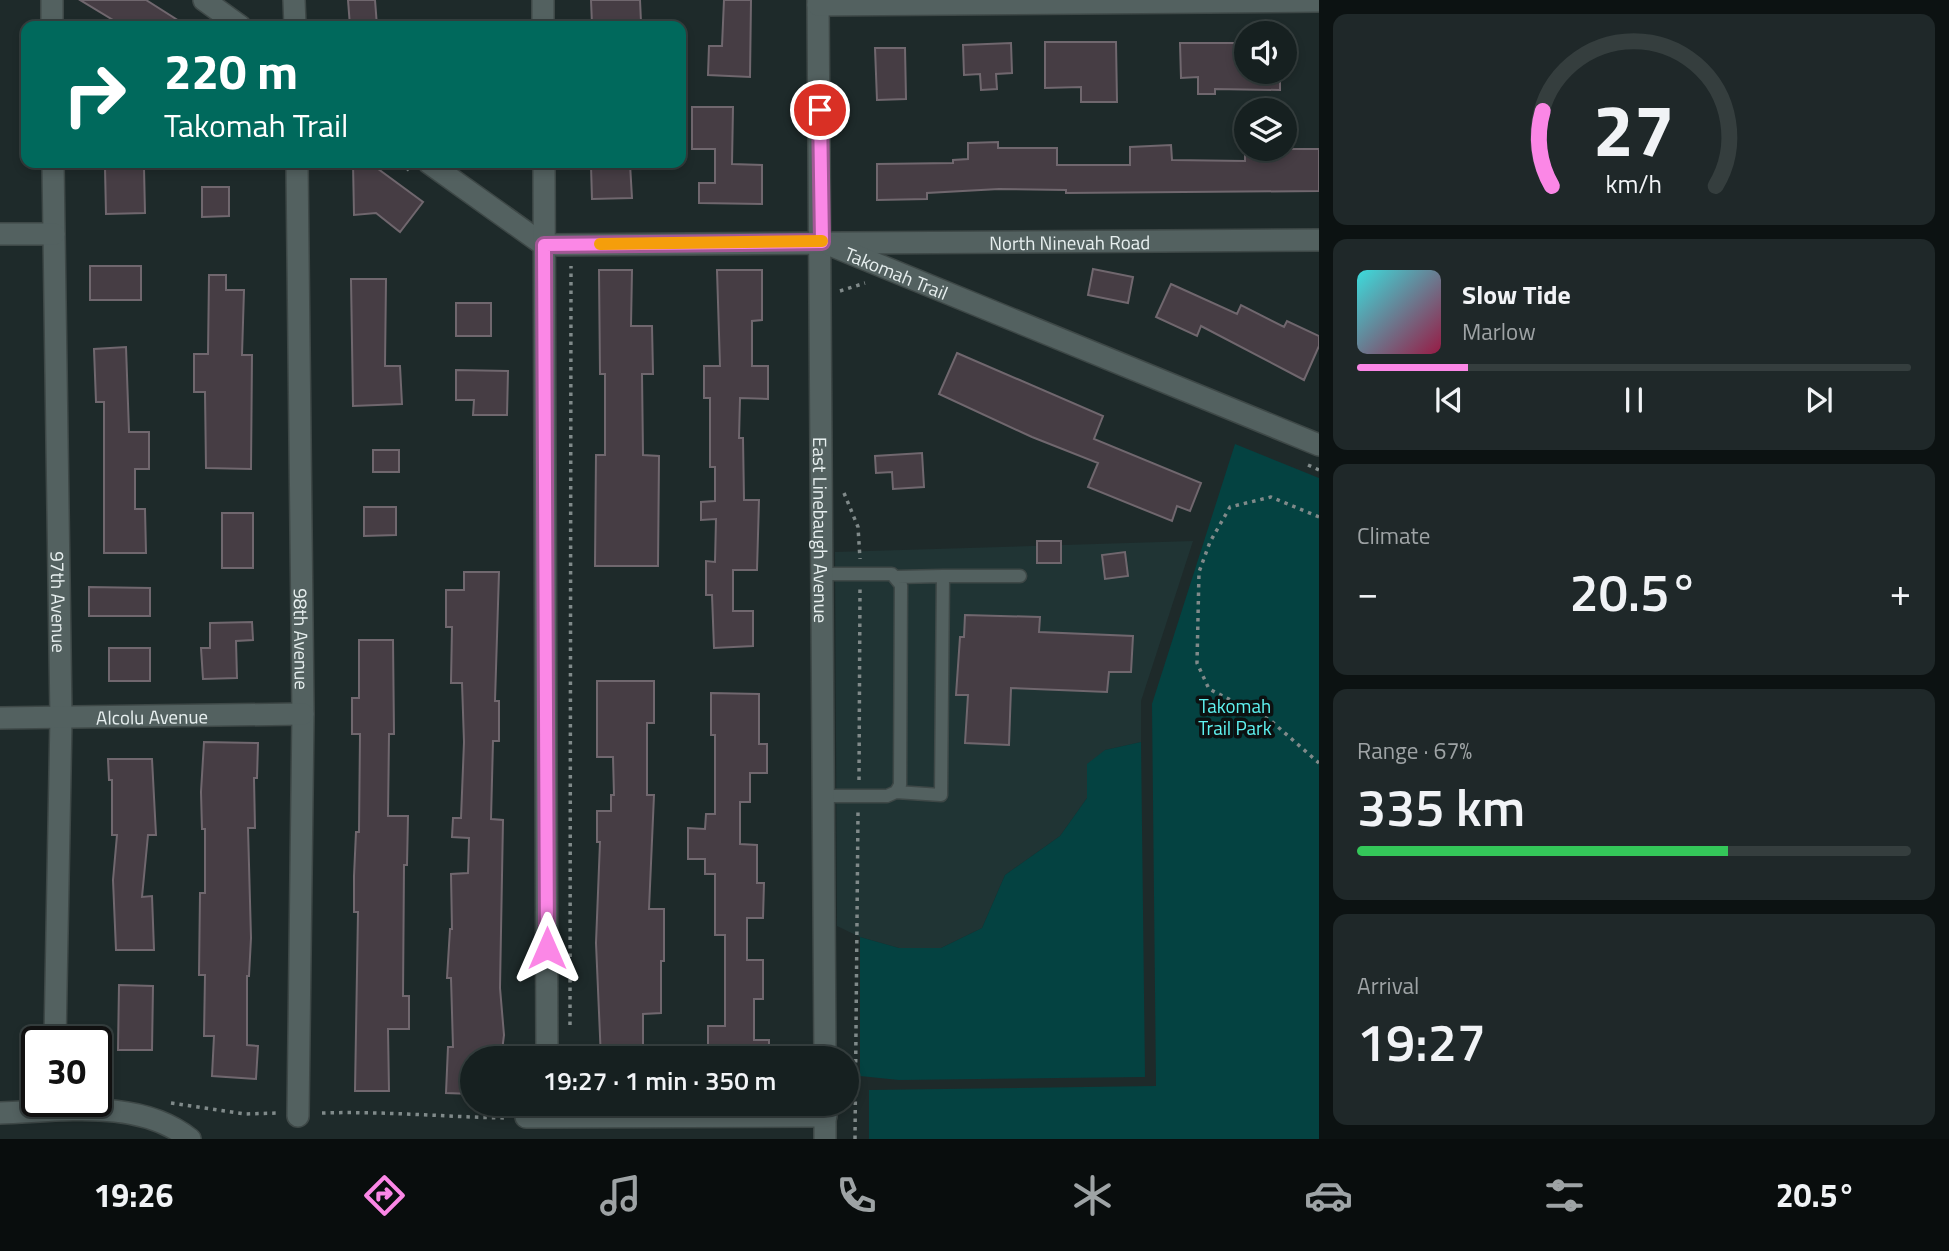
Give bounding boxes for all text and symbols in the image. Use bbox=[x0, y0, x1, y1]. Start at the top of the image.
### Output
map controls bbox=[1234, 21, 1297, 161]
button: sound bbox=[1234, 21, 1297, 84]
text: 220 m bbox=[164, 33, 298, 108]
icon: right bbox=[49, 49, 140, 140]
text: 27 bbox=[1593, 74, 1675, 184]
pin bbox=[790, 80, 850, 140]
icon: arrive bbox=[801, 91, 839, 129]
button: layers bbox=[1234, 98, 1297, 161]
text: Takomah Trail bbox=[164, 101, 348, 149]
text: km/h bbox=[1606, 164, 1662, 202]
street label: North Ninevah Road bbox=[989, 227, 1150, 257]
street label: Takomah Trail bbox=[840, 238, 953, 306]
text: Slow Tide bbox=[1462, 275, 1571, 314]
text: Marlow bbox=[1462, 314, 1536, 349]
icon: previous bbox=[1430, 381, 1468, 419]
icon: pause bbox=[1615, 381, 1653, 419]
icon: next bbox=[1800, 381, 1838, 419]
street label: East Linebaugh Avenue bbox=[806, 437, 837, 623]
text: Climate bbox=[1357, 518, 1430, 553]
street label: 97th Avenue bbox=[44, 551, 75, 653]
text: 20.5° bbox=[1570, 552, 1698, 631]
text: − bbox=[1357, 563, 1378, 621]
text: + bbox=[1890, 563, 1911, 621]
street label: 98th Avenue bbox=[287, 588, 317, 690]
park label: Takomah Trail Park bbox=[1198, 691, 1272, 742]
street label: Alcolu Avenue bbox=[96, 701, 208, 731]
text: Range · 67% bbox=[1357, 733, 1472, 768]
text: 335 km bbox=[1357, 767, 1525, 846]
position arrow bbox=[510, 911, 584, 985]
text: Arrival bbox=[1357, 968, 1419, 1003]
text: 19:27 bbox=[1357, 1002, 1486, 1081]
speed limit sign: 30 bbox=[21, 1026, 112, 1117]
text: 19:27 · 1 min · 350 m bbox=[543, 1061, 776, 1100]
text: 19:26 bbox=[93, 1171, 173, 1219]
icon: directions bbox=[360, 1171, 409, 1220]
icon: music bbox=[596, 1171, 645, 1220]
icon: phone bbox=[832, 1171, 881, 1220]
icon: climate bbox=[1068, 1171, 1117, 1220]
icon: car bbox=[1304, 1171, 1353, 1220]
icon: filters bbox=[1540, 1171, 1589, 1220]
text: 20.5° bbox=[1776, 1171, 1856, 1219]

